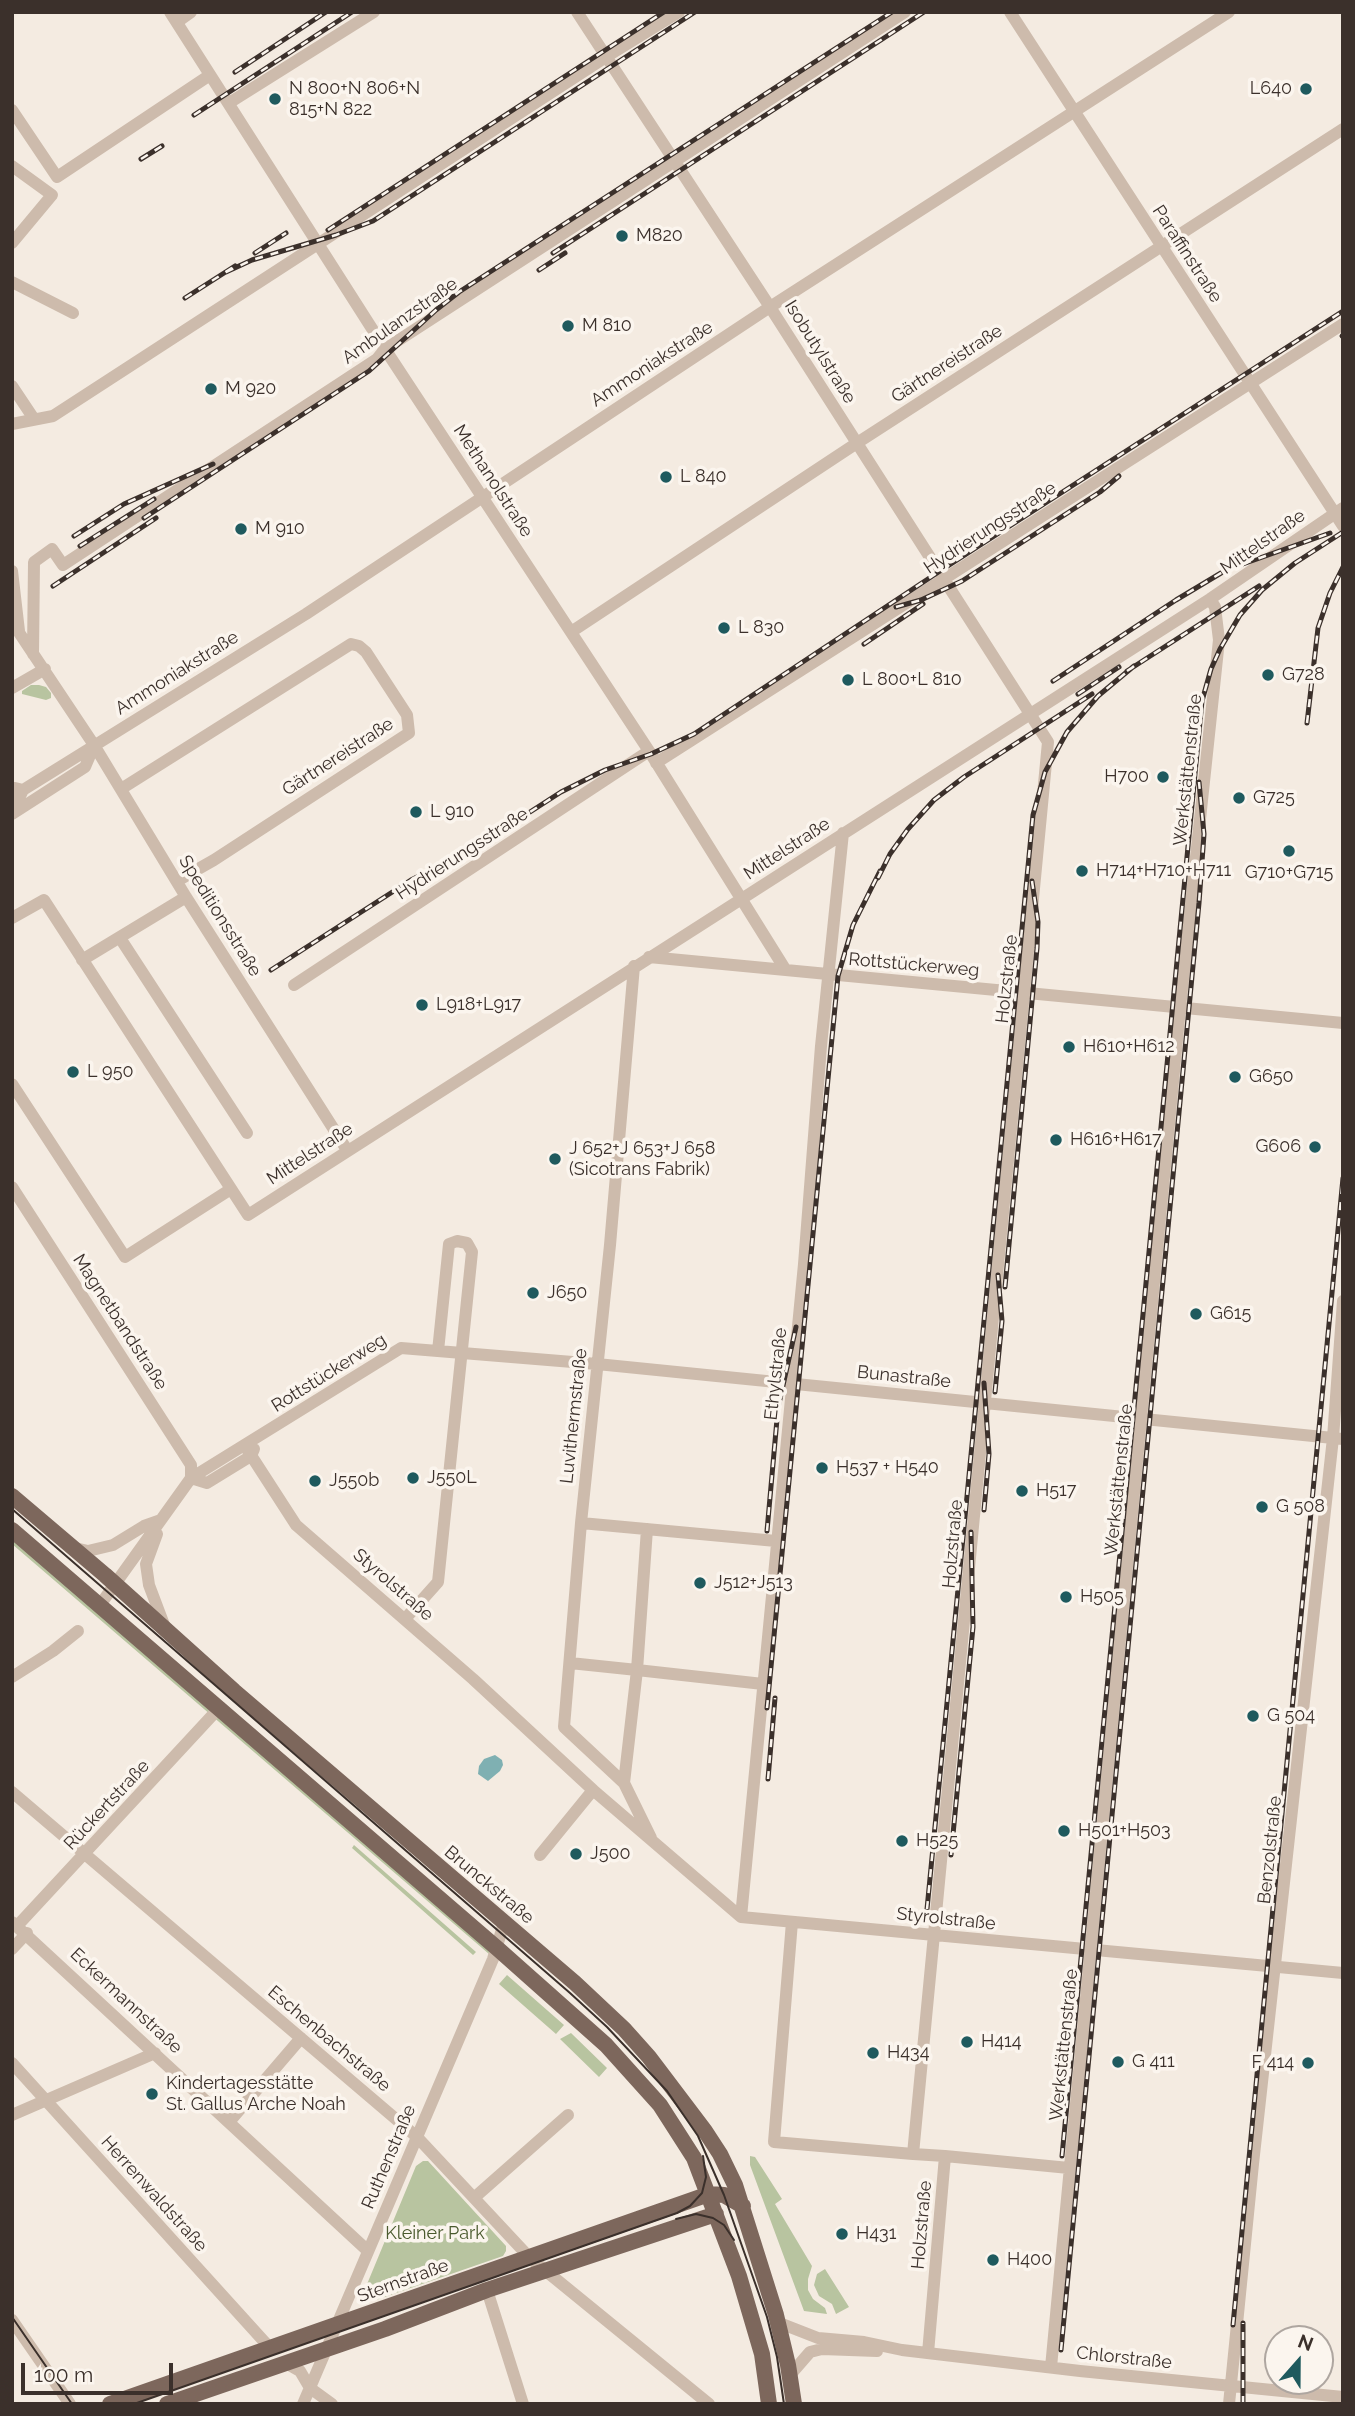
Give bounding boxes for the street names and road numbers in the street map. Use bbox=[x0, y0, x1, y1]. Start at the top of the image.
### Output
street label: Paraffinstraße bbox=[1147, 201, 1227, 307]
street label: Ambulanzstraße bbox=[338, 273, 462, 369]
street label: Isobutylstraße bbox=[780, 296, 860, 408]
street label: Ammoniakstraße bbox=[587, 317, 717, 411]
street label: Gärtnereistraße bbox=[887, 320, 1007, 408]
street label: Methanolstraße bbox=[449, 421, 537, 541]
street label: Hydrierungsstraße bbox=[920, 477, 1060, 579]
street label: Mittelstraße bbox=[1217, 505, 1309, 579]
street label: Ammoniakstraße bbox=[111, 626, 243, 720]
street label: Werkstättenstraße bbox=[1169, 693, 1207, 847]
street label: Gärtnereistraße bbox=[278, 713, 398, 801]
street label: Hydrierungsstraße bbox=[392, 803, 532, 905]
street label: Mittelstraße bbox=[740, 813, 834, 885]
street label: Speditionsstraße bbox=[174, 851, 266, 981]
street label: Holzstraße bbox=[992, 934, 1022, 1024]
street label: Rottstückerweg bbox=[848, 949, 980, 981]
street label: Mittelstraße bbox=[263, 1118, 357, 1190]
street label: Magnetbandstraße bbox=[68, 1250, 172, 1394]
street label: Ethylstraße bbox=[760, 1327, 792, 1421]
street label: Rottstückerweg bbox=[268, 1329, 390, 1417]
street label: Luvithermstraße bbox=[556, 1347, 592, 1485]
street label: Bunastraße bbox=[856, 1361, 952, 1393]
street label: Werkstättenstraße bbox=[1100, 1403, 1138, 1557]
street label: Holzstraße bbox=[938, 1499, 968, 1589]
street label: Styrolstraße bbox=[348, 1544, 438, 1626]
street label: Rückertstraße bbox=[60, 1755, 154, 1855]
street label: Benzolstraße bbox=[1254, 1795, 1286, 1905]
street label: Brunckstraße bbox=[440, 1841, 538, 1929]
street label: Styrolstraße bbox=[895, 1903, 997, 1935]
street label: Eckermannstraße bbox=[66, 1944, 186, 2058]
street label: Werkstättenstraße bbox=[1045, 1968, 1083, 2122]
street label: Eschenbachstraße bbox=[263, 1981, 395, 2097]
street label: Ruthenstraße bbox=[357, 2102, 421, 2212]
street label: Herrenwaldstraße bbox=[96, 2132, 212, 2256]
street label: Holzstraße bbox=[907, 2180, 937, 2270]
street label: Sternstraße bbox=[355, 2255, 451, 2307]
street label: Chlorstraße bbox=[1075, 2342, 1173, 2374]

